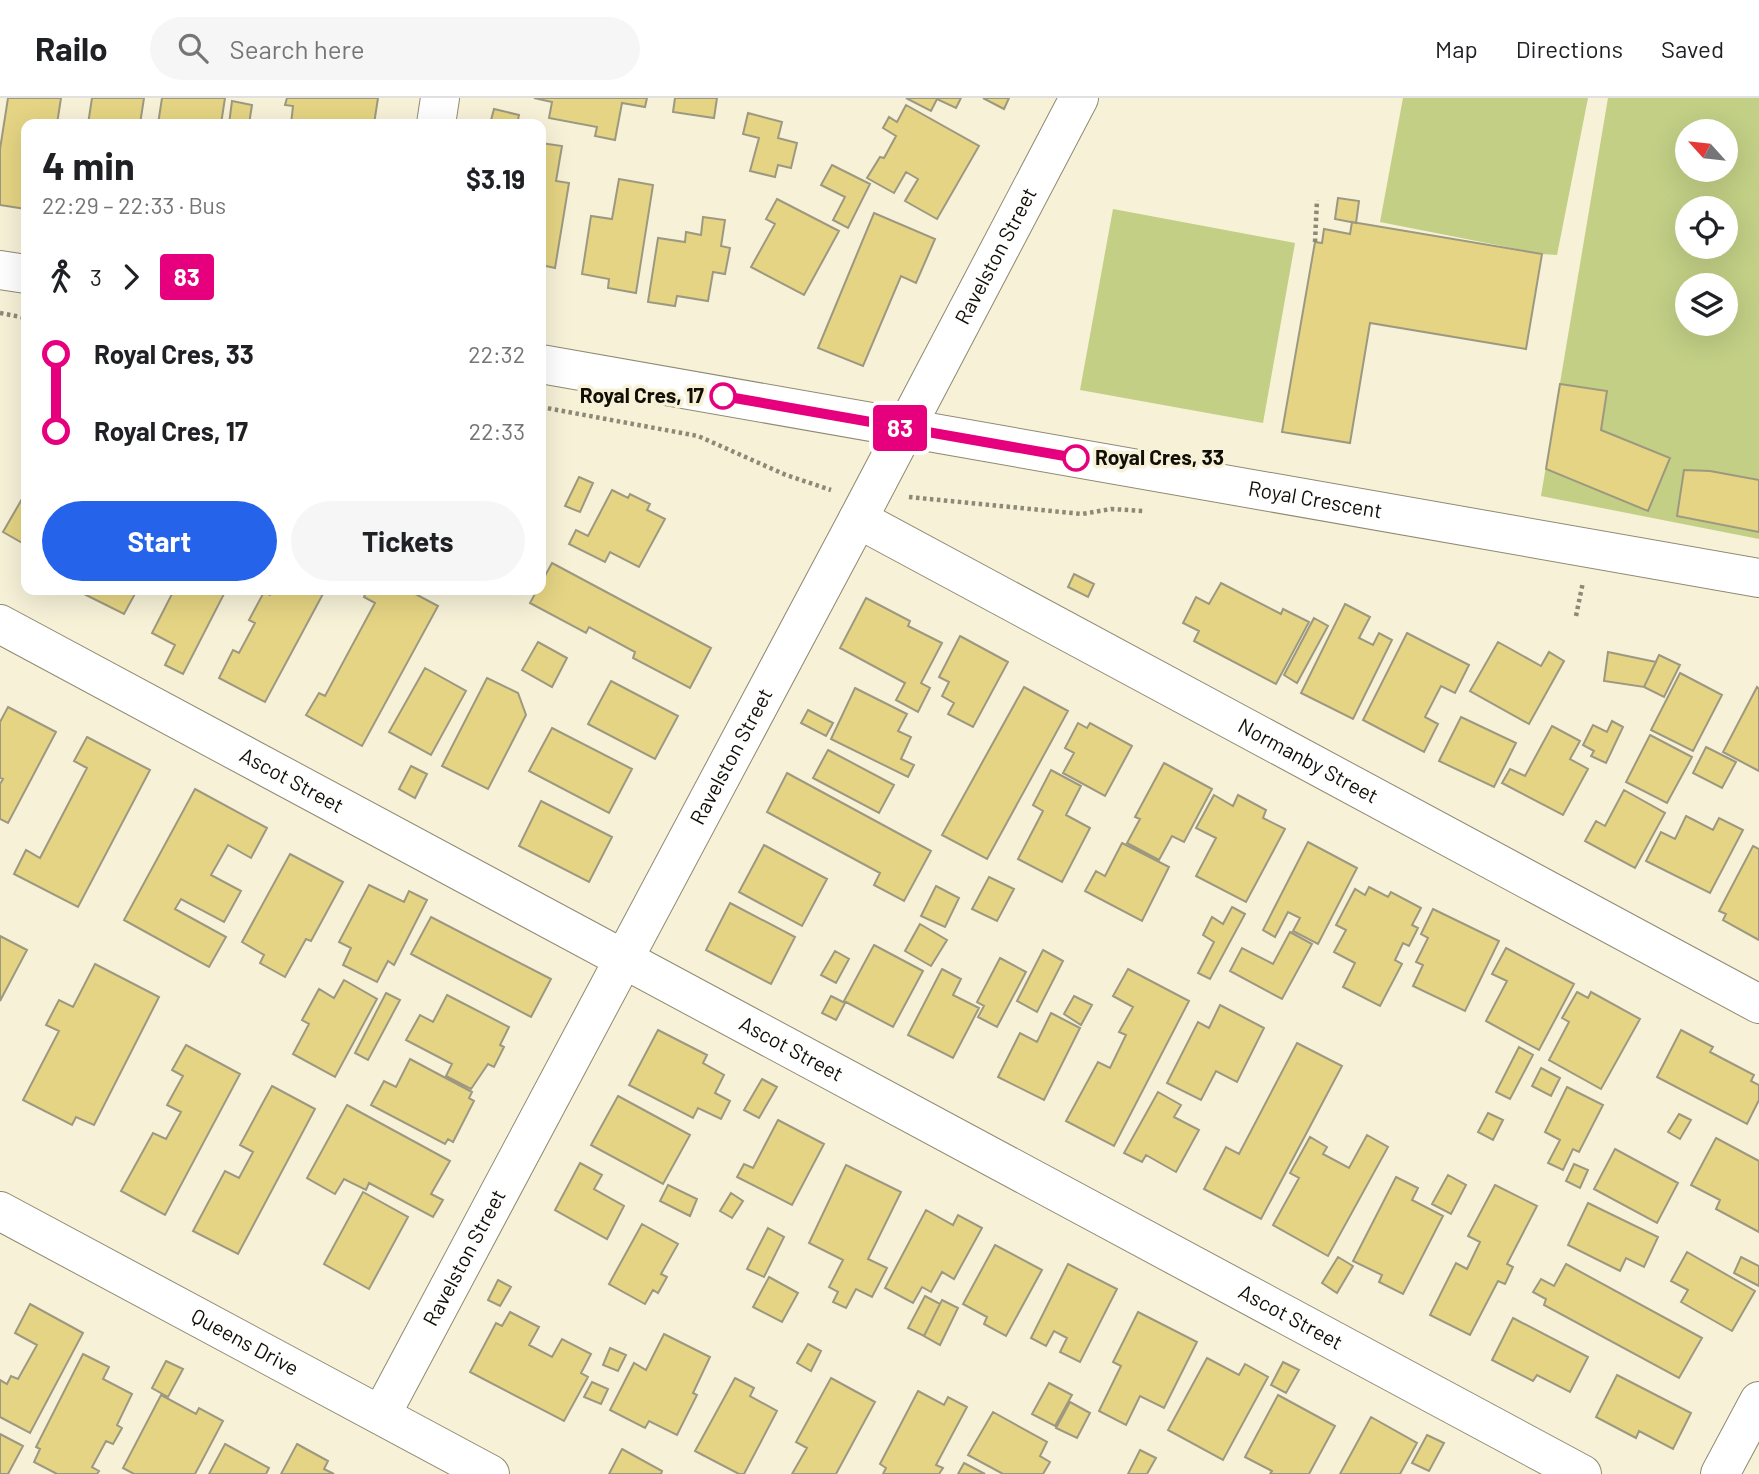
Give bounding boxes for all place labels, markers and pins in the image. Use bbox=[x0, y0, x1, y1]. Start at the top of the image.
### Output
place label: Royal Cres, 17 bbox=[580, 382, 705, 407]
marker: Royal Cres, 17 bbox=[710, 383, 736, 409]
place label: Royal Cres, 33 bbox=[1095, 444, 1224, 469]
marker: Royal Cres, 33 bbox=[1063, 445, 1089, 471]

